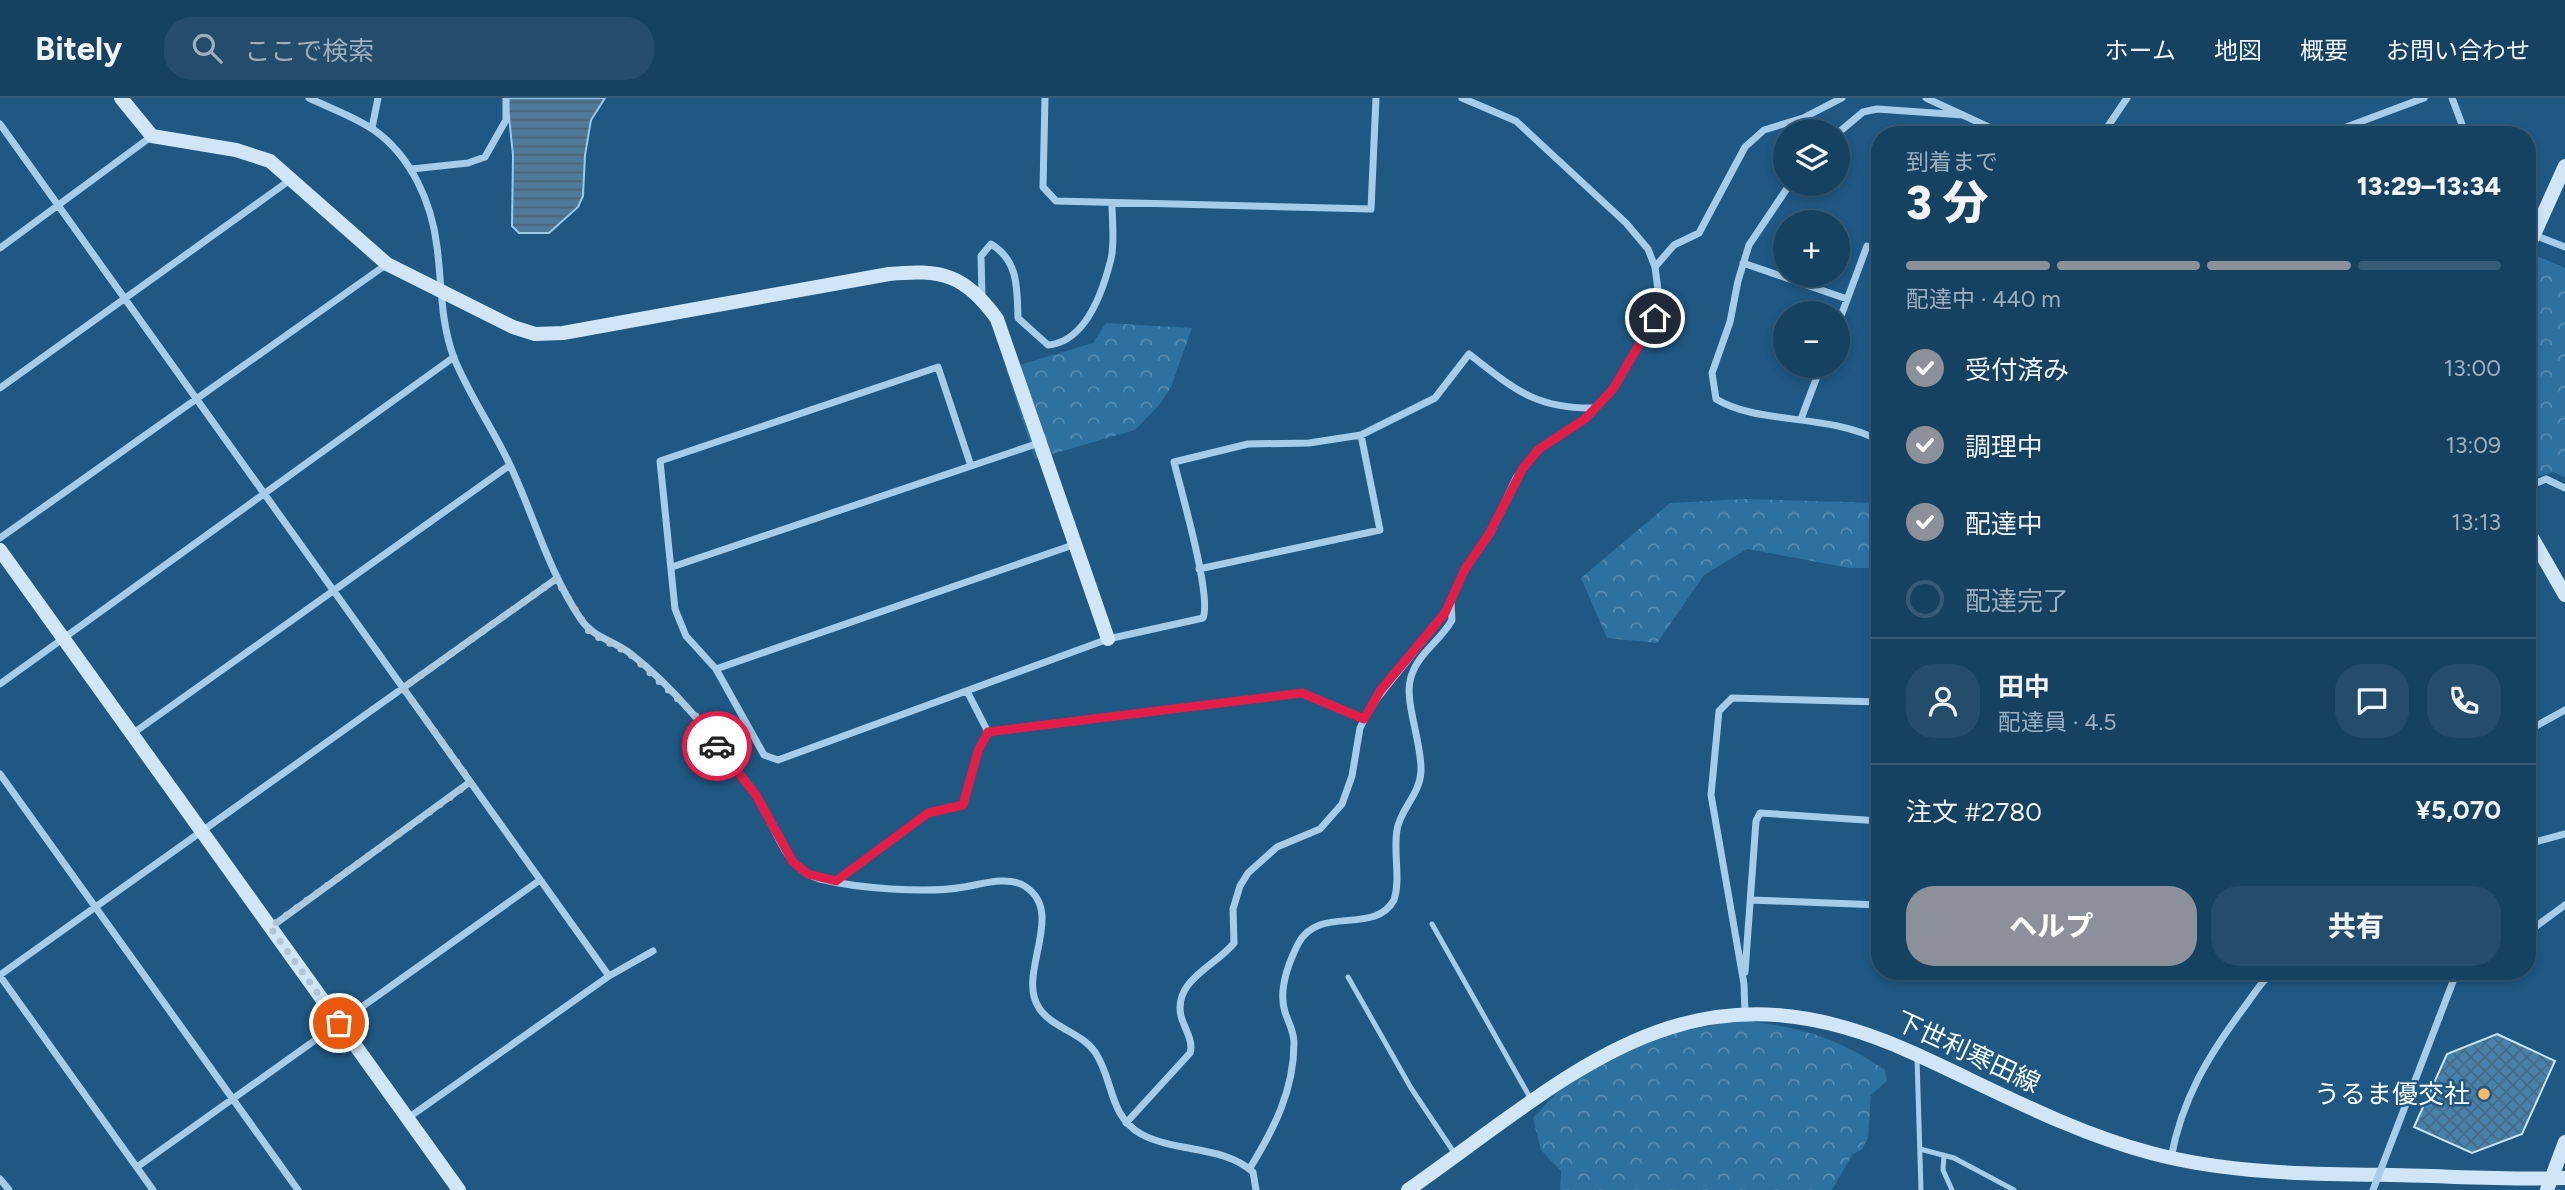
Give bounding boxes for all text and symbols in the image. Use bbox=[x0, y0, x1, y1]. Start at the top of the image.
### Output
search box bbox=[164, 17, 654, 80]
text: Bitely bbox=[35, 29, 122, 68]
icon: search bbox=[188, 29, 226, 67]
text: ここで検索 bbox=[244, 35, 374, 67]
text: ホーム bbox=[2105, 36, 2176, 65]
text: 地図 bbox=[2214, 36, 2262, 65]
text: 概要 bbox=[2300, 36, 2348, 65]
text: お問い合わせ bbox=[2386, 36, 2530, 65]
map controls bbox=[1773, 119, 1850, 378]
button: layers bbox=[1773, 119, 1850, 196]
text: 到着まで bbox=[1906, 148, 1998, 176]
text: 13:29–13:34 bbox=[2357, 170, 2501, 202]
text: 3 分 bbox=[1906, 175, 1989, 231]
button: + bbox=[1773, 210, 1850, 287]
text: 配達中 · 440 m bbox=[1906, 285, 2061, 313]
pin bbox=[1625, 288, 1685, 348]
icon: home bbox=[1636, 299, 1674, 337]
button: − bbox=[1773, 301, 1850, 378]
icon: check bbox=[1906, 349, 1944, 387]
text: 受付済み bbox=[1965, 354, 2069, 386]
text: 13:00 bbox=[2444, 354, 2501, 382]
icon: check bbox=[1906, 426, 1944, 464]
text: 調理中 bbox=[1965, 431, 2043, 463]
text: 13:09 bbox=[2445, 431, 2501, 459]
icon: check bbox=[1906, 503, 1944, 541]
text: 配達中 bbox=[1965, 508, 2043, 540]
text: 13:13 bbox=[2451, 508, 2501, 536]
text: 配達完了 bbox=[1965, 585, 2069, 617]
button: person bbox=[1906, 664, 1980, 738]
button: chat bbox=[2335, 664, 2409, 738]
button: phone bbox=[2427, 664, 2501, 738]
text: 田中 bbox=[1998, 671, 2050, 703]
text: 配達員 · 4.5 bbox=[1998, 708, 2117, 736]
courier bbox=[682, 711, 752, 781]
icon: car bbox=[698, 727, 736, 765]
text: ¥5,070 bbox=[2416, 794, 2501, 826]
text: 注文 #2780 bbox=[1906, 796, 2042, 828]
button: ヘルプ bbox=[1906, 886, 2197, 966]
button: 共有 bbox=[2211, 886, 2501, 966]
pin bbox=[309, 993, 369, 1053]
icon: bag bbox=[320, 1004, 358, 1042]
street label: 下世利寒田線 bbox=[1891, 1005, 2045, 1099]
place label: うるま優交社 bbox=[2314, 1078, 2470, 1110]
marker: うるま優交社 bbox=[2476, 1086, 2492, 1102]

